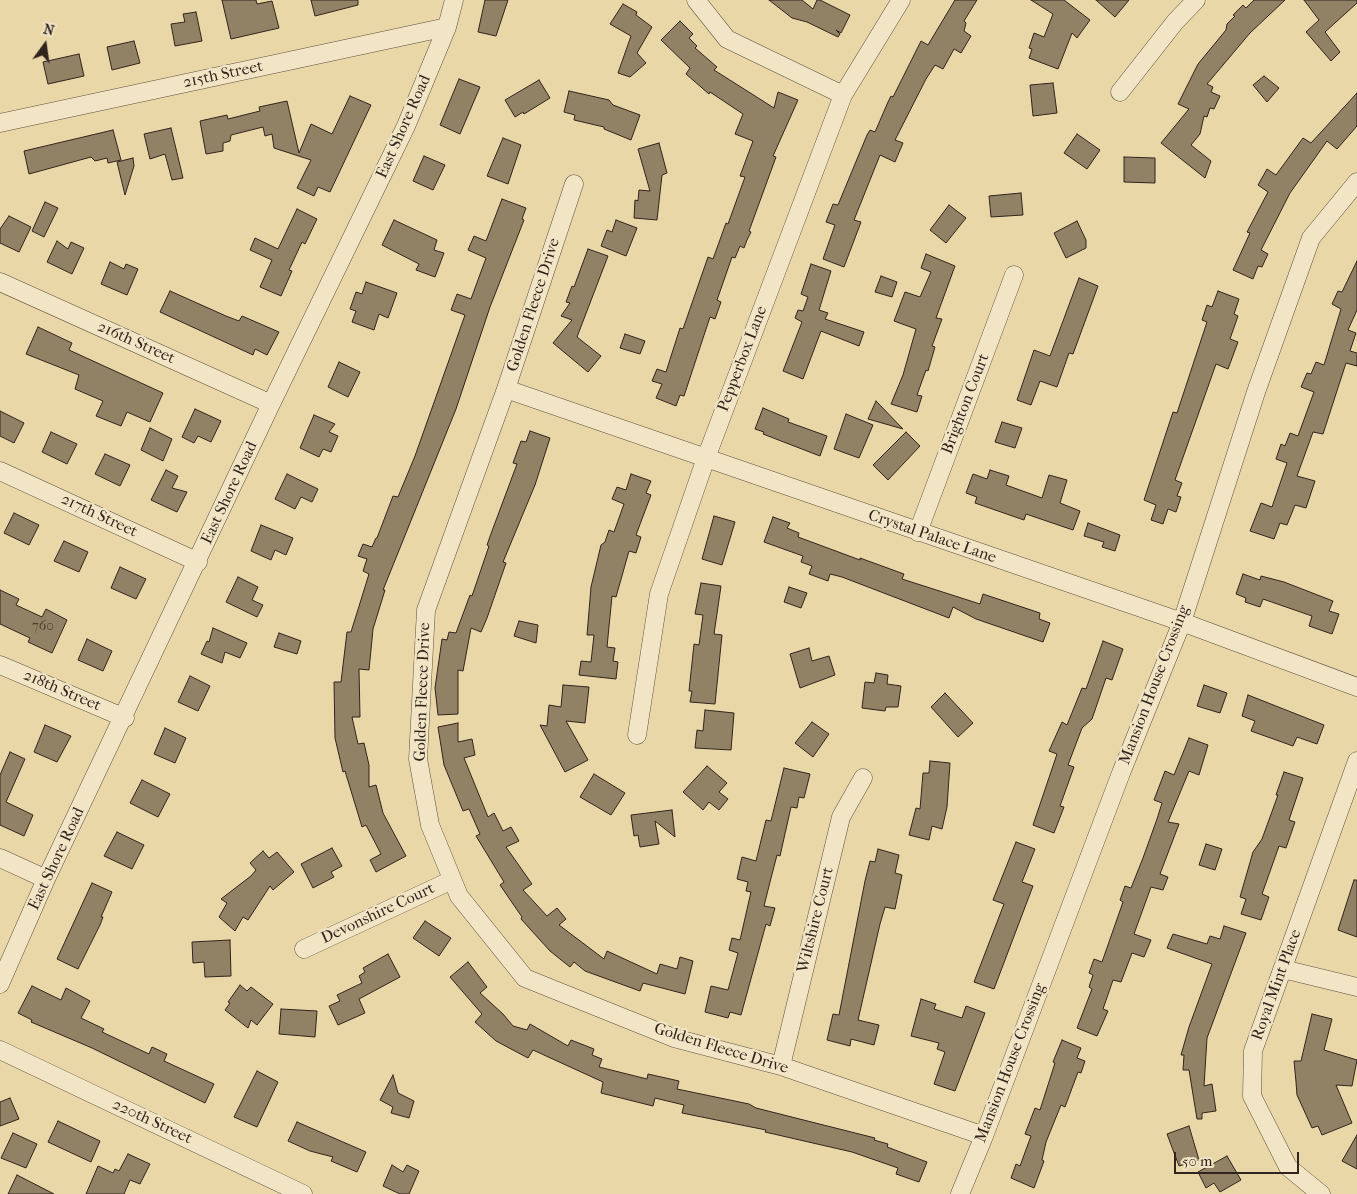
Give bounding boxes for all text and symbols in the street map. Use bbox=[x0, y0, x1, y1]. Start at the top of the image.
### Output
north arrow bbox=[20, 20, 70, 70]
text: N bbox=[42, 20, 56, 39]
street label: 215th Street bbox=[181, 57, 265, 93]
street label: East Shore Road bbox=[373, 72, 435, 182]
street label: Golden Fleece Drive bbox=[503, 236, 565, 374]
street label: Pepperbox Lane bbox=[714, 304, 772, 414]
street label: 216th Street bbox=[94, 317, 178, 369]
street label: Brighton Court bbox=[938, 351, 994, 457]
street label: East Shore Road bbox=[198, 439, 262, 547]
street label: 217th Street bbox=[58, 490, 140, 542]
street label: Crystal Palace Lane bbox=[865, 506, 999, 568]
street label: Mansion House Crossing bbox=[1116, 603, 1194, 767]
house number: 760 bbox=[32, 619, 54, 635]
street label: Golden Fleece Drive bbox=[411, 622, 435, 762]
street label: 218th Street bbox=[20, 666, 104, 716]
street label: East Shore Road bbox=[25, 805, 89, 913]
street label: Wiltshire Court bbox=[794, 865, 838, 975]
street label: Devonshire Court bbox=[318, 879, 438, 949]
street label: Royal Mint Place bbox=[1248, 927, 1306, 1043]
street label: Mansion House Crossing bbox=[972, 981, 1050, 1145]
street label: Golden Fleece Drive bbox=[652, 1019, 790, 1079]
street label: 220th Street bbox=[109, 1095, 195, 1149]
scale bar bbox=[1177, 1142, 1302, 1174]
text: 50 m bbox=[1182, 1152, 1212, 1170]

